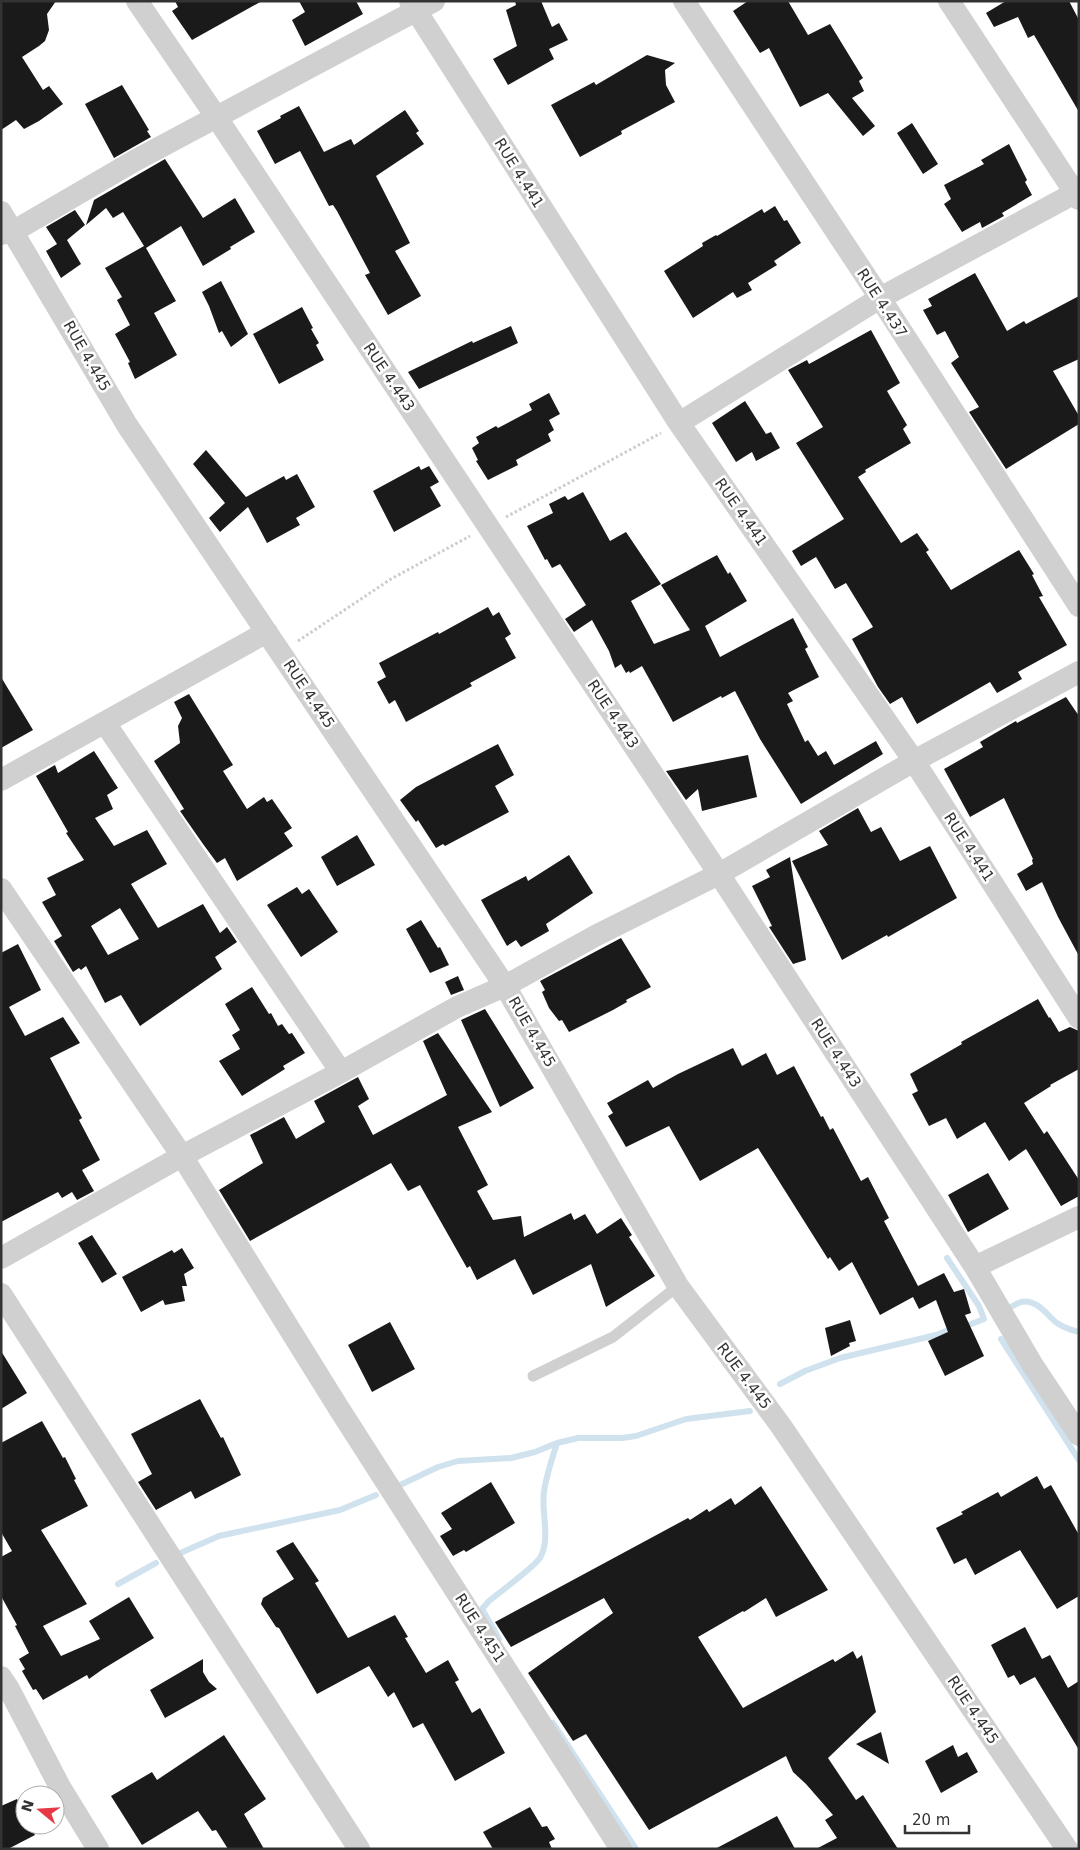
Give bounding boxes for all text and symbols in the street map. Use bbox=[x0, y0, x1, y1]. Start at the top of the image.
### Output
street label: RUE 4.441 bbox=[491, 135, 547, 211]
street label: RUE 4.437 bbox=[853, 265, 911, 341]
street label: RUE 4.445 bbox=[60, 317, 114, 395]
street label: RUE 4.443 bbox=[360, 339, 418, 415]
street label: RUE 4.441 bbox=[711, 475, 771, 549]
street label: RUE 4.445 bbox=[280, 656, 338, 732]
street label: RUE 4.443 bbox=[584, 676, 642, 752]
street label: RUE 4.441 bbox=[940, 809, 998, 885]
street label: RUE 4.445 bbox=[505, 993, 559, 1071]
street label: RUE 4.443 bbox=[807, 1015, 865, 1091]
street label: RUE 4.445 bbox=[713, 1339, 775, 1413]
street label: RUE 4.451 bbox=[451, 1590, 509, 1666]
street label: RUE 4.445 bbox=[944, 1672, 1002, 1748]
north arrow bbox=[15, 1785, 65, 1835]
text: N bbox=[18, 1798, 37, 1814]
scale bar bbox=[905, 1802, 969, 1834]
text: 20 m bbox=[912, 1811, 950, 1829]

